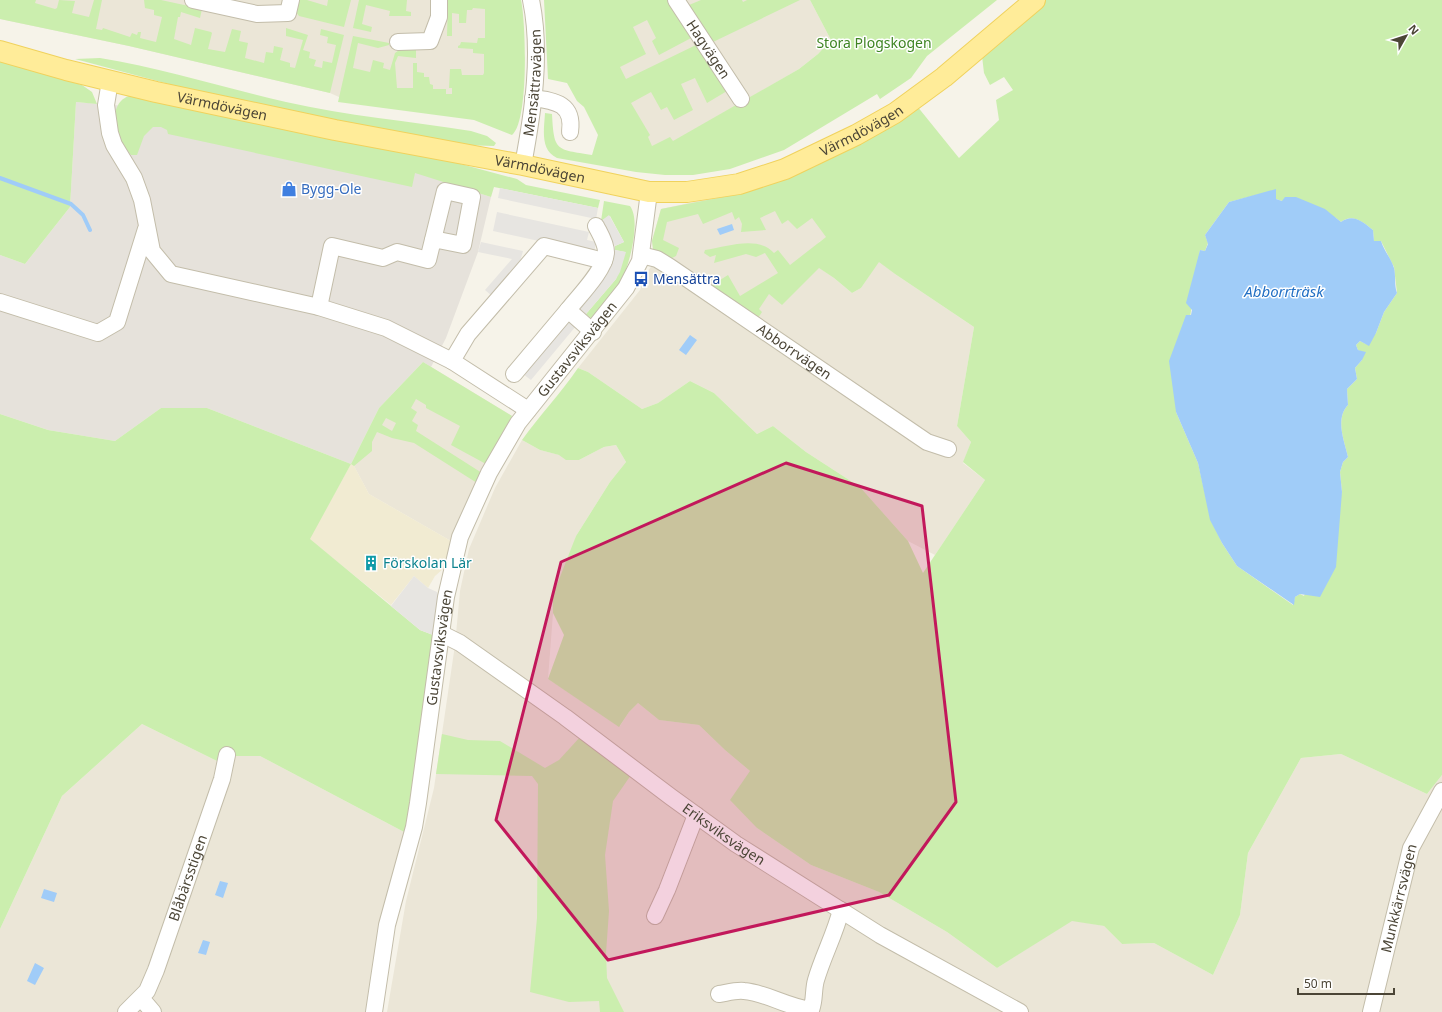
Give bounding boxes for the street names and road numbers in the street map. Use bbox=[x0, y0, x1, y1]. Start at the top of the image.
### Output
street label: Hagvägen bbox=[682, 16, 735, 82]
street label: Mensättravägen bbox=[518, 29, 545, 138]
street label: Värmdövägen bbox=[175, 87, 269, 124]
street label: Värmdövägen bbox=[816, 100, 907, 160]
street label: Värmdövägen bbox=[493, 150, 587, 187]
street label: Gustavsviksvägen bbox=[533, 297, 621, 401]
street label: Abborrvägen bbox=[753, 319, 836, 383]
street label: Gustavsviksvägen bbox=[421, 587, 457, 707]
street label: Eriksviksvägen bbox=[679, 798, 769, 869]
street label: Blåbärsstigen bbox=[164, 832, 211, 923]
street label: Munkkärrsvägen bbox=[1376, 842, 1421, 955]

